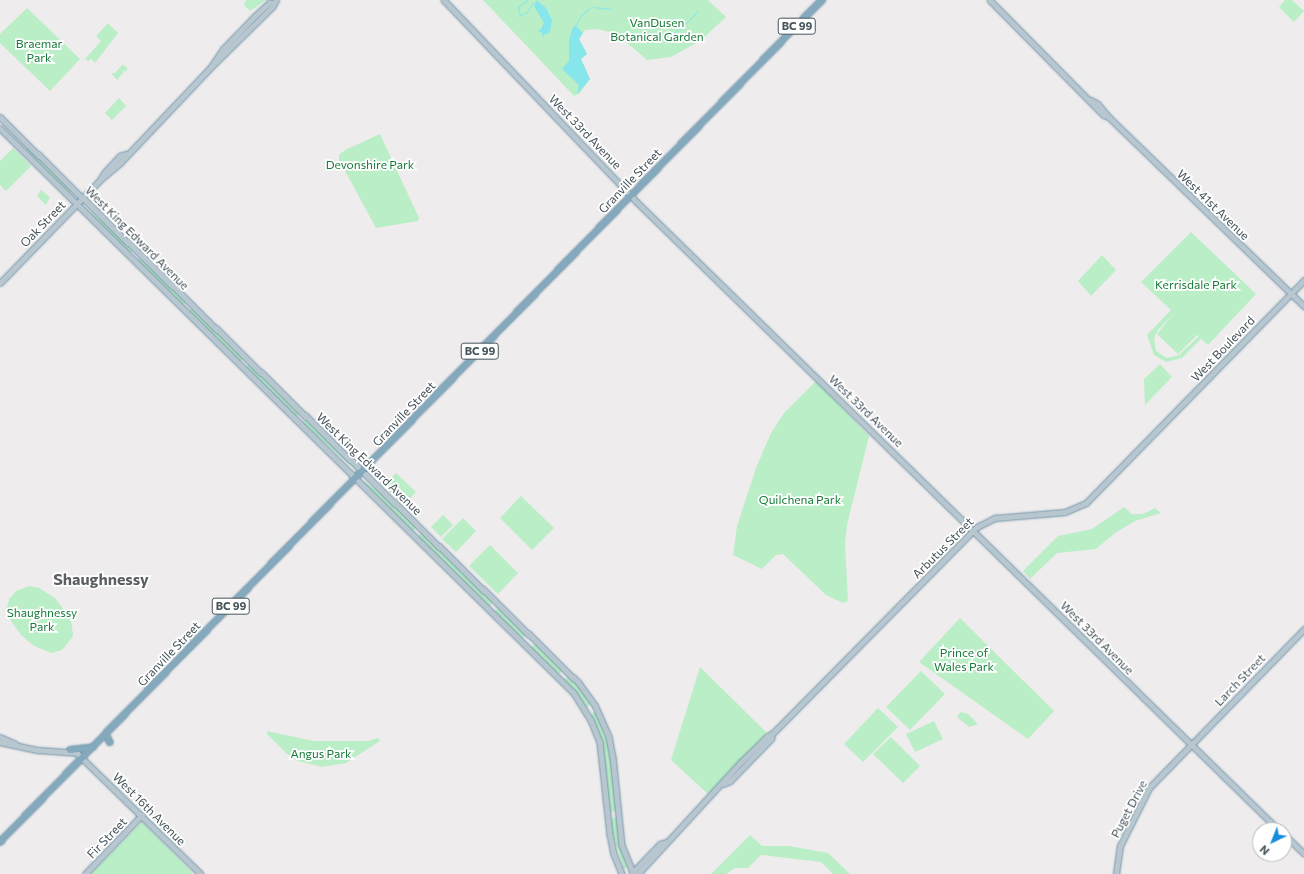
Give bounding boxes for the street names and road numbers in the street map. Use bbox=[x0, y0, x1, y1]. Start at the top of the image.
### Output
road number: BC 99 bbox=[777, 17, 817, 35]
street label: West 33rd Avenue bbox=[546, 92, 624, 172]
street label: Granville Street bbox=[596, 146, 664, 216]
street label: West 41st Avenue bbox=[1174, 167, 1252, 243]
street label: West King Edward Avenue bbox=[82, 183, 192, 293]
street label: Oak Street bbox=[17, 198, 69, 250]
street label: West Boulevard bbox=[1188, 313, 1258, 385]
road number: BC 99 bbox=[460, 342, 500, 360]
street label: West 33rd Avenue bbox=[826, 372, 906, 450]
street label: Granville Street bbox=[370, 379, 438, 449]
street label: West King Edward Avenue bbox=[313, 410, 425, 518]
street label: Arbutus Street bbox=[910, 515, 976, 581]
road number: BC 99 bbox=[211, 597, 251, 615]
street label: West 33rd Avenue bbox=[1057, 598, 1137, 678]
street label: Granville Street bbox=[135, 619, 203, 689]
street label: Larch Street bbox=[1212, 651, 1268, 709]
street label: West 16th Avenue bbox=[110, 770, 188, 848]
street label: Puget Drive bbox=[1108, 778, 1150, 840]
street label: Fir Street bbox=[84, 815, 130, 861]

